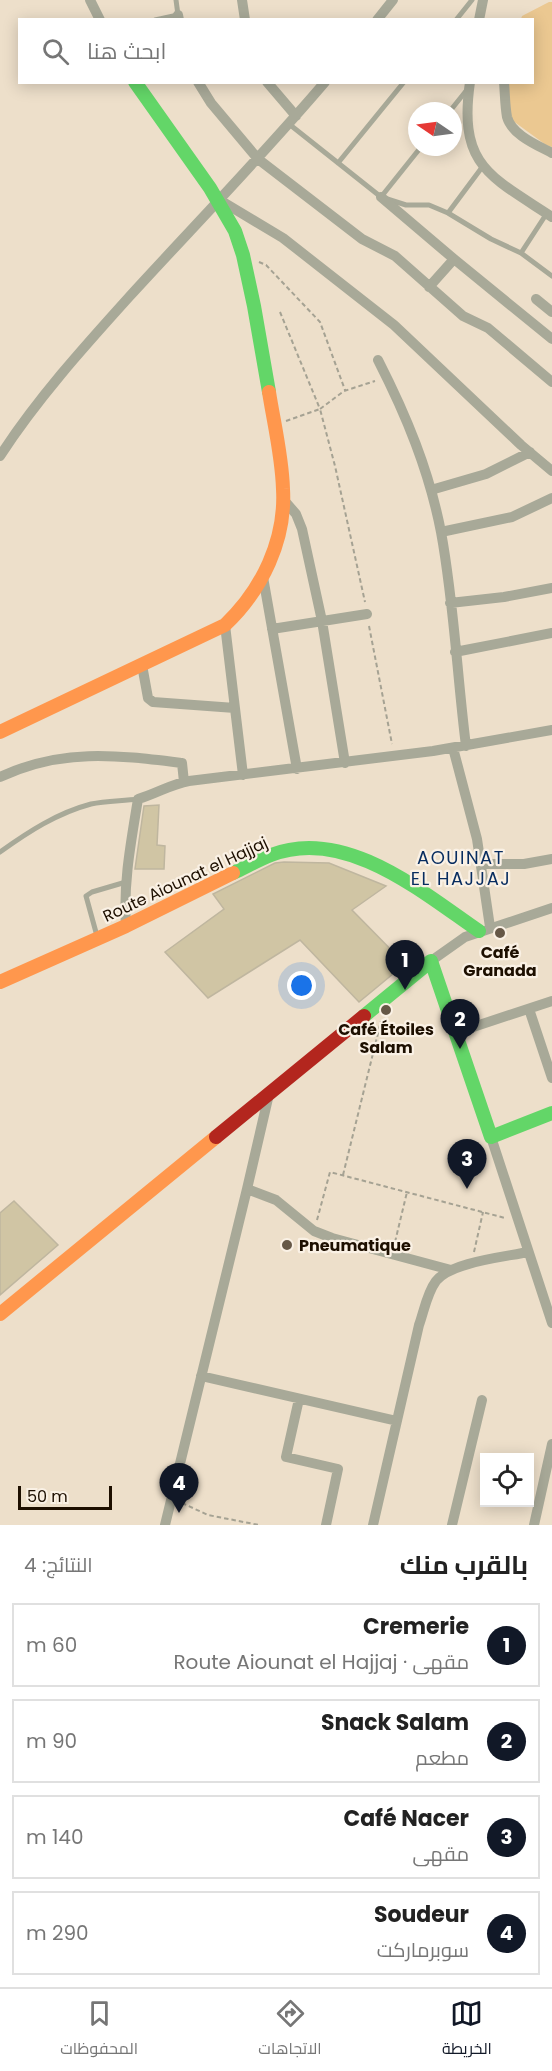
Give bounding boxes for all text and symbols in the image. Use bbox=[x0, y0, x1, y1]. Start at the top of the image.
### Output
search box bbox=[18, 18, 534, 84]
icon: search bbox=[39, 35, 72, 68]
text: ابحث هنا bbox=[87, 36, 166, 67]
north arrow bbox=[408, 102, 462, 156]
street label: Route Aiounat el Hajjaj bbox=[99, 831, 271, 928]
district label: AOUINAT EL HAJJAJ bbox=[411, 845, 511, 891]
marker: Café Granada bbox=[493, 926, 507, 940]
pin: 1 bbox=[386, 940, 424, 990]
place label: Café Granada bbox=[463, 941, 537, 982]
your location bbox=[287, 971, 316, 1000]
pin: 2 bbox=[440, 1000, 480, 1049]
marker: Café Étoiles Salam bbox=[379, 1003, 393, 1017]
place label: Café Étoiles Salam bbox=[338, 1018, 434, 1059]
pin: 3 bbox=[448, 1140, 486, 1189]
place label: Pneumatique bbox=[299, 1234, 411, 1257]
marker: Pneumatique bbox=[280, 1238, 294, 1252]
map controls bbox=[480, 1453, 534, 1507]
button: locate bbox=[480, 1453, 534, 1507]
pin: 4 bbox=[160, 1464, 198, 1513]
scale bar bbox=[18, 1483, 112, 1510]
text: 50 m bbox=[27, 1485, 68, 1508]
text: بالقرب منك bbox=[400, 1547, 528, 1583]
text: النتائج: 4 bbox=[24, 1551, 93, 1579]
text: Cremerie bbox=[363, 1611, 469, 1642]
text: 60 m bbox=[26, 1631, 77, 1659]
text: 1 bbox=[503, 1631, 510, 1659]
text: مقهى · Route Aiounat el Hajjaj bbox=[173, 1648, 469, 1676]
text: Snack Salam bbox=[321, 1707, 469, 1738]
text: 90 m bbox=[26, 1727, 77, 1755]
text: 2 bbox=[501, 1727, 512, 1755]
text: مطعم bbox=[415, 1744, 469, 1772]
text: Café Nacer bbox=[343, 1803, 469, 1834]
text: 140 m bbox=[26, 1823, 84, 1851]
text: 3 bbox=[500, 1823, 513, 1851]
text: مقهى bbox=[413, 1840, 469, 1868]
text: Soudeur bbox=[374, 1899, 469, 1930]
text: 290 m bbox=[26, 1919, 89, 1947]
text: 4 bbox=[500, 1919, 513, 1947]
text: سوبرماركت bbox=[377, 1936, 469, 1964]
tab: المحفوظات bbox=[60, 1997, 138, 2063]
tab: الاتجاهات bbox=[258, 1997, 322, 2063]
tab: الخريطة bbox=[442, 1997, 492, 2063]

